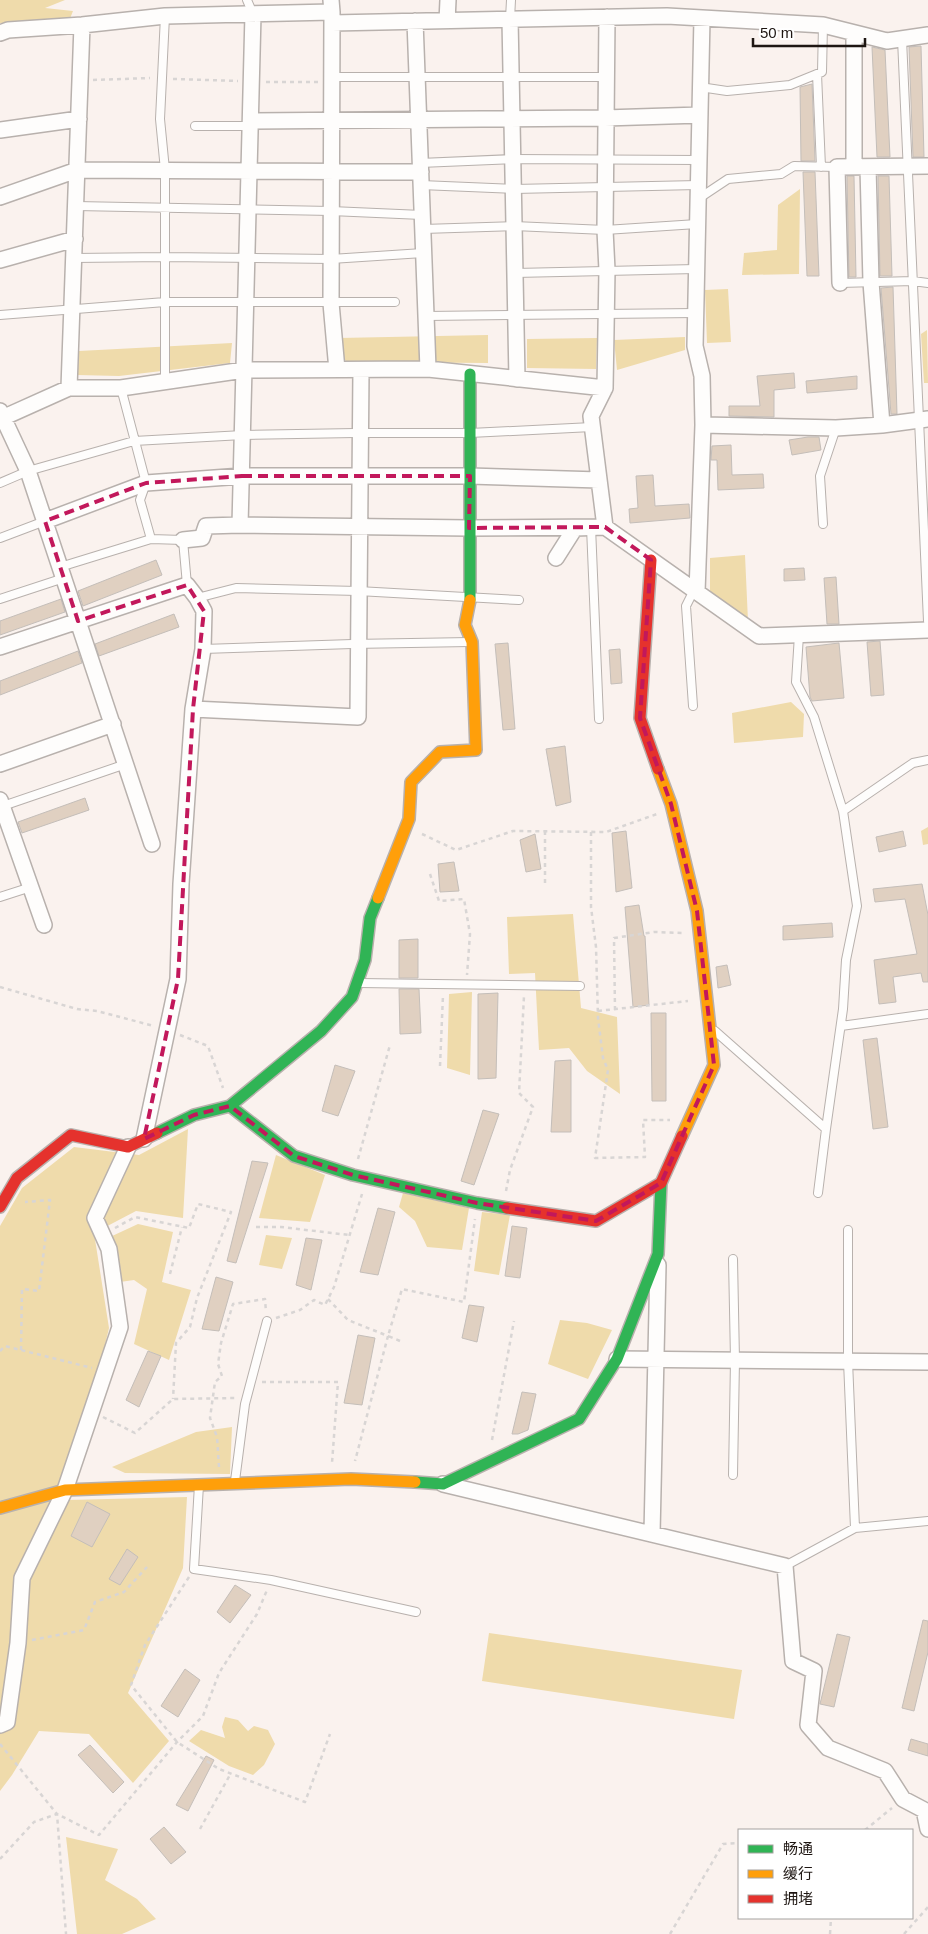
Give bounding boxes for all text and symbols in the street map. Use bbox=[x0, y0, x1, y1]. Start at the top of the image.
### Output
scale bar bbox=[753, 15, 866, 47]
text: 50 m bbox=[760, 24, 793, 41]
legend bbox=[738, 1829, 913, 1919]
text: 畅通 bbox=[783, 1840, 813, 1857]
text: 缓行 bbox=[783, 1865, 813, 1882]
text: 拥堵 bbox=[783, 1890, 813, 1907]

